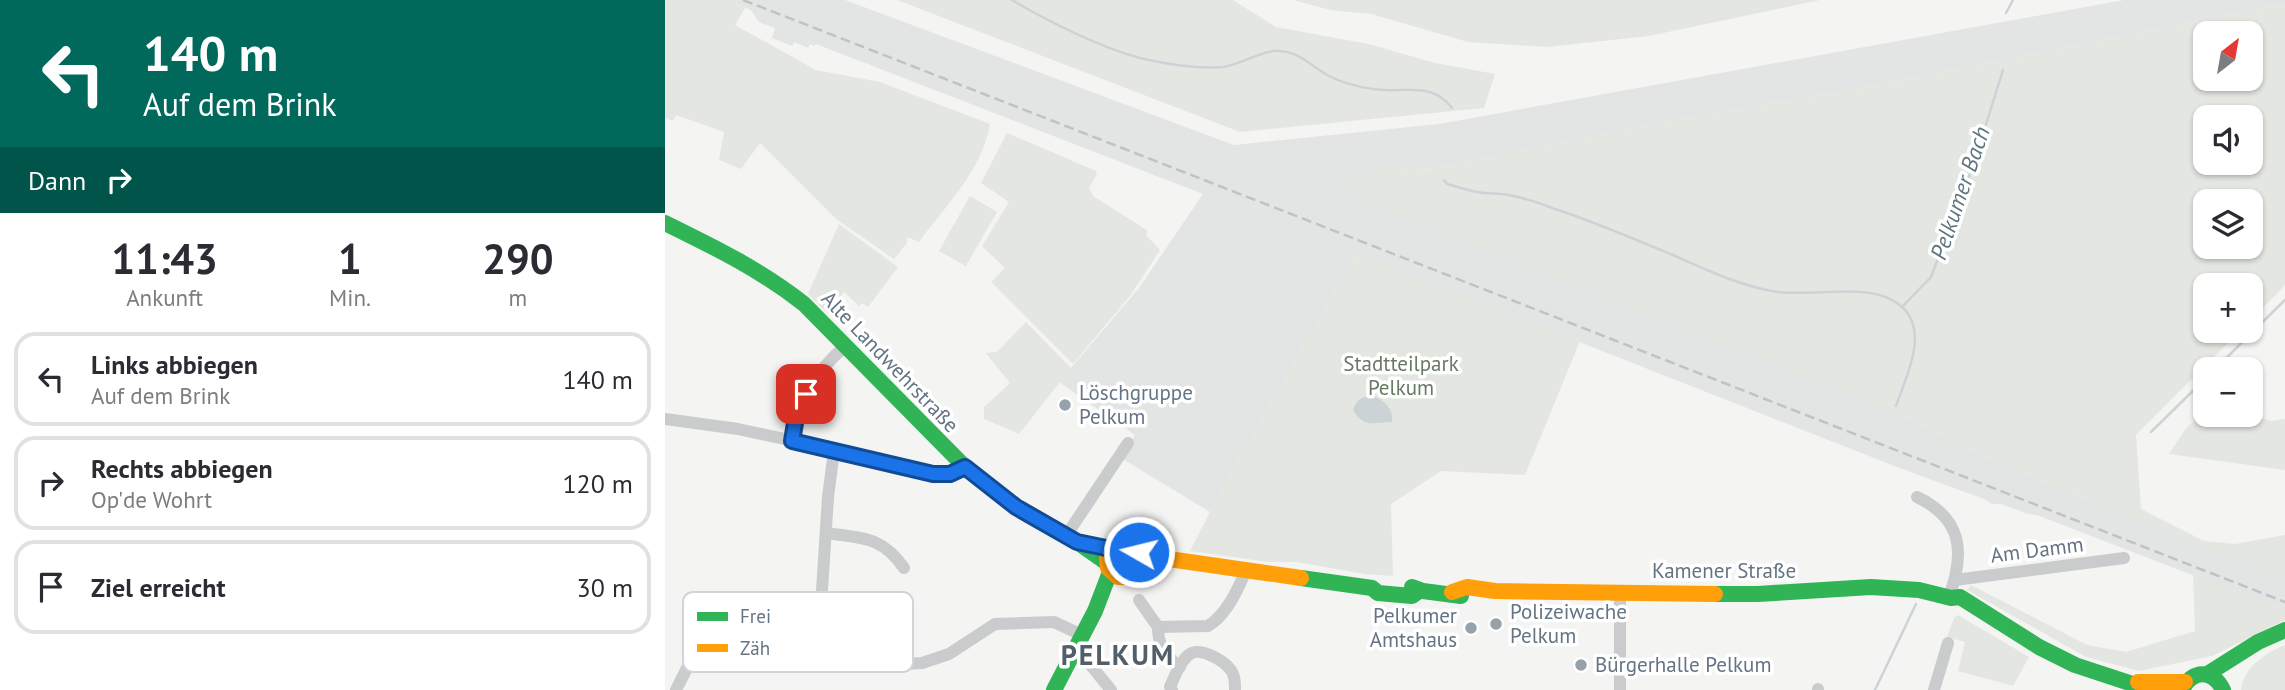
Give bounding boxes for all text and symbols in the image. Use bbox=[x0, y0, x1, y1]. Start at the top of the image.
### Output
text: 140 m bbox=[143, 21, 278, 85]
north arrow bbox=[2193, 21, 2263, 91]
map controls bbox=[2193, 21, 2263, 427]
icon: left bbox=[28, 28, 119, 119]
text: Auf dem Brink bbox=[143, 83, 337, 125]
button: sound bbox=[2193, 105, 2263, 175]
water label: Pelkumer Bach bbox=[1923, 122, 1996, 263]
icon: right bbox=[100, 161, 138, 199]
text: Dann bbox=[28, 164, 86, 197]
button: layers bbox=[2193, 189, 2263, 259]
text: 11:43 bbox=[111, 231, 218, 286]
text: 1 bbox=[338, 231, 362, 286]
text: 290 bbox=[482, 231, 554, 286]
button: + bbox=[2193, 273, 2263, 343]
text: Ankunft bbox=[126, 283, 203, 312]
text: Min. bbox=[329, 283, 371, 312]
text: m bbox=[509, 283, 527, 312]
street label: Alte Landwehrstraße bbox=[816, 285, 965, 438]
text: Links abbiegen bbox=[91, 348, 258, 381]
park label: Stadtteilpark Pelkum bbox=[1343, 350, 1459, 401]
button: − bbox=[2193, 357, 2263, 427]
icon: left bbox=[32, 360, 70, 398]
text: 140 m bbox=[562, 363, 633, 396]
pin bbox=[776, 364, 836, 424]
icon: arrive bbox=[787, 375, 825, 413]
place label: Löschgruppe Pelkum bbox=[1079, 379, 1193, 430]
text: Auf dem Brink bbox=[91, 381, 230, 410]
marker: Löschgruppe Pelkum bbox=[1057, 397, 1073, 413]
text: Rechts abbiegen bbox=[91, 452, 273, 485]
icon: right bbox=[32, 464, 70, 502]
text: 120 m bbox=[562, 467, 633, 500]
text: Op'de Wohrt bbox=[91, 485, 212, 514]
position arrow bbox=[1102, 515, 1176, 589]
street label: Am Damm bbox=[1989, 530, 2085, 569]
street label: Kamener Straße bbox=[1652, 557, 1796, 584]
icon: arrive bbox=[32, 568, 70, 606]
text: Ziel erreicht bbox=[91, 571, 226, 604]
text: 30 m bbox=[577, 571, 633, 604]
legend bbox=[683, 592, 913, 672]
place label: Polizeiwache Pelkum bbox=[1510, 598, 1627, 649]
place label: Pelkumer Amtshaus bbox=[1370, 602, 1457, 653]
text: Frei bbox=[740, 604, 771, 628]
marker: Polizeiwache Pelkum bbox=[1488, 616, 1504, 632]
marker: Pelkumer Amtshaus bbox=[1463, 620, 1479, 636]
text: Zäh bbox=[740, 636, 770, 660]
district label: PELKUM bbox=[1061, 636, 1175, 673]
place label: Bürgerhalle Pelkum bbox=[1595, 651, 1771, 678]
marker: Bürgerhalle Pelkum bbox=[1573, 657, 1589, 673]

